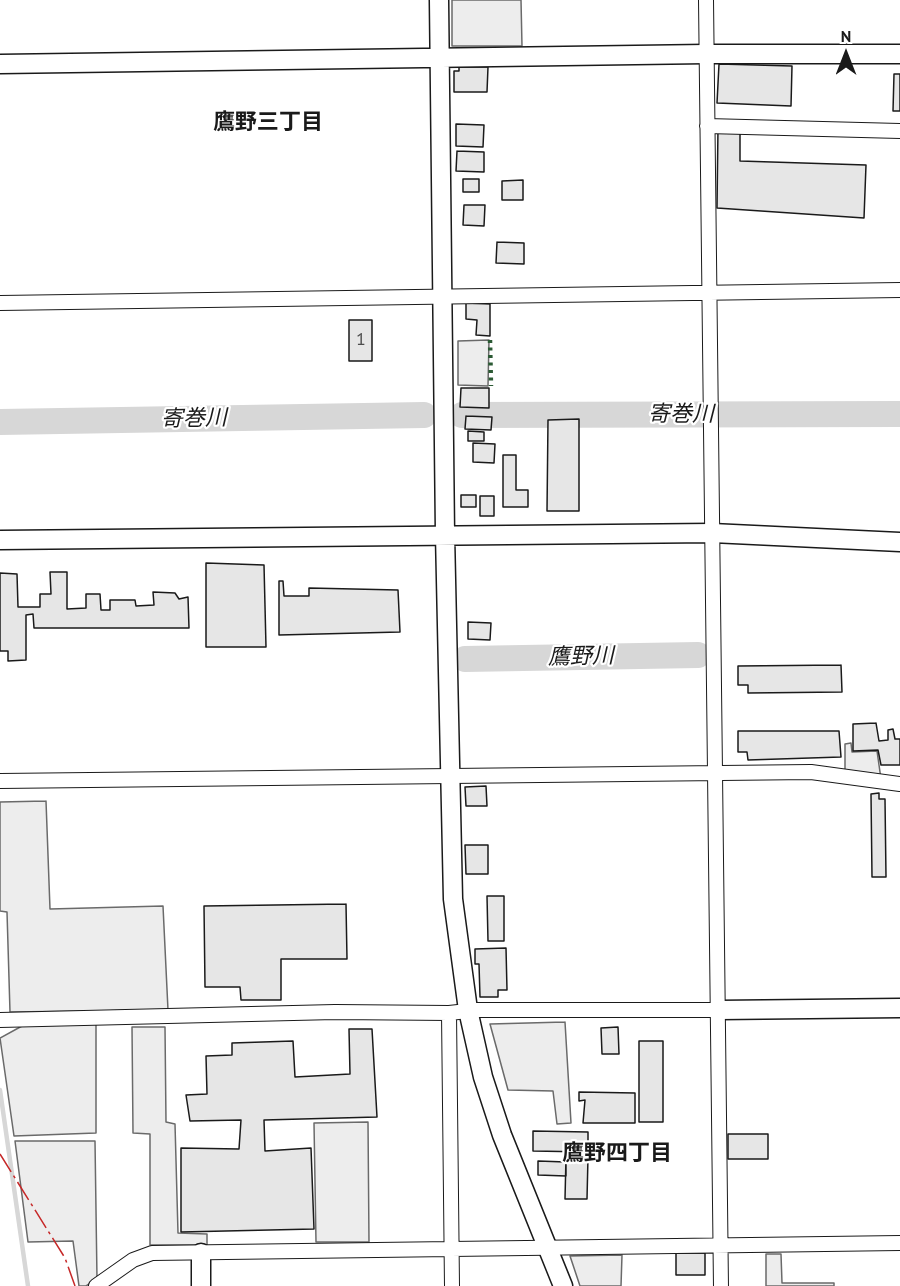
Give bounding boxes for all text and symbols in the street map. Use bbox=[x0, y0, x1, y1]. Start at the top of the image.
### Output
north arrow bbox=[816, 24, 876, 84]
text: N bbox=[841, 26, 851, 46]
district label: 鷹野三丁目 bbox=[213, 110, 323, 136]
house number: 1 bbox=[356, 329, 366, 351]
water label: 寄巻川 bbox=[648, 402, 714, 428]
water label: 寄巻川 bbox=[161, 405, 227, 433]
water label: 鷹野川 bbox=[548, 643, 614, 671]
district label: 鷹野四丁目 bbox=[562, 1141, 672, 1167]

